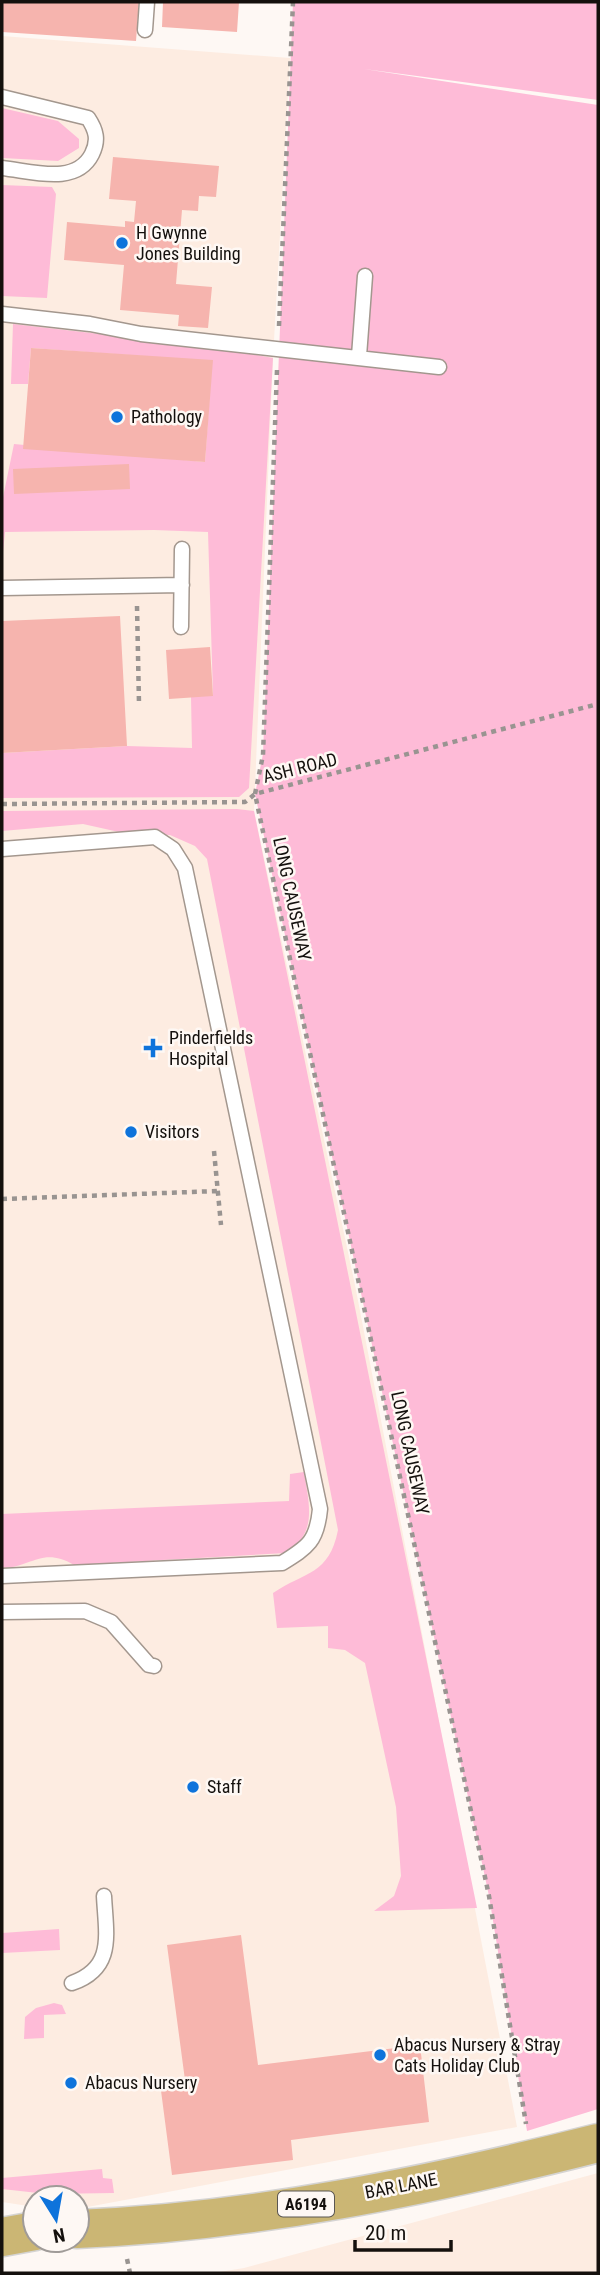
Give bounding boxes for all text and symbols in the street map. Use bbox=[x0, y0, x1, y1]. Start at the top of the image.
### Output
place label: H Gwynne Jones Building bbox=[136, 222, 241, 264]
marker: H Gwynne Jones Building bbox=[114, 235, 130, 251]
place label: Pathology bbox=[131, 406, 203, 427]
marker: Pathology bbox=[109, 409, 125, 425]
street label: ASH ROAD bbox=[261, 748, 339, 787]
street label: LONG CAUSEWAY bbox=[269, 835, 316, 963]
place label: Pinderfields Hospital bbox=[169, 1027, 253, 1069]
marker: Pinderfields Hospital bbox=[143, 1038, 163, 1058]
place label: Visitors bbox=[145, 1121, 199, 1142]
marker: Visitors bbox=[123, 1124, 139, 1140]
street label: LONG CAUSEWAY bbox=[387, 1389, 434, 1517]
place label: Staff bbox=[207, 1776, 242, 1797]
marker: Staff bbox=[185, 1779, 201, 1795]
place label: Abacus Nursery & Stray Cats Holiday Club bbox=[394, 2034, 561, 2076]
marker: Abacus Nursery & Stray Cats Holiday Club bbox=[372, 2047, 388, 2063]
place label: Abacus Nursery bbox=[85, 2072, 198, 2093]
marker: Abacus Nursery bbox=[63, 2075, 79, 2091]
street label: BAR LANE bbox=[363, 2168, 439, 2203]
north arrow bbox=[21, 2184, 91, 2254]
road number: A6194 bbox=[278, 2192, 334, 2216]
scale bar bbox=[355, 2208, 451, 2252]
text: 20 m bbox=[365, 2221, 406, 2245]
text: N bbox=[51, 2223, 67, 2248]

